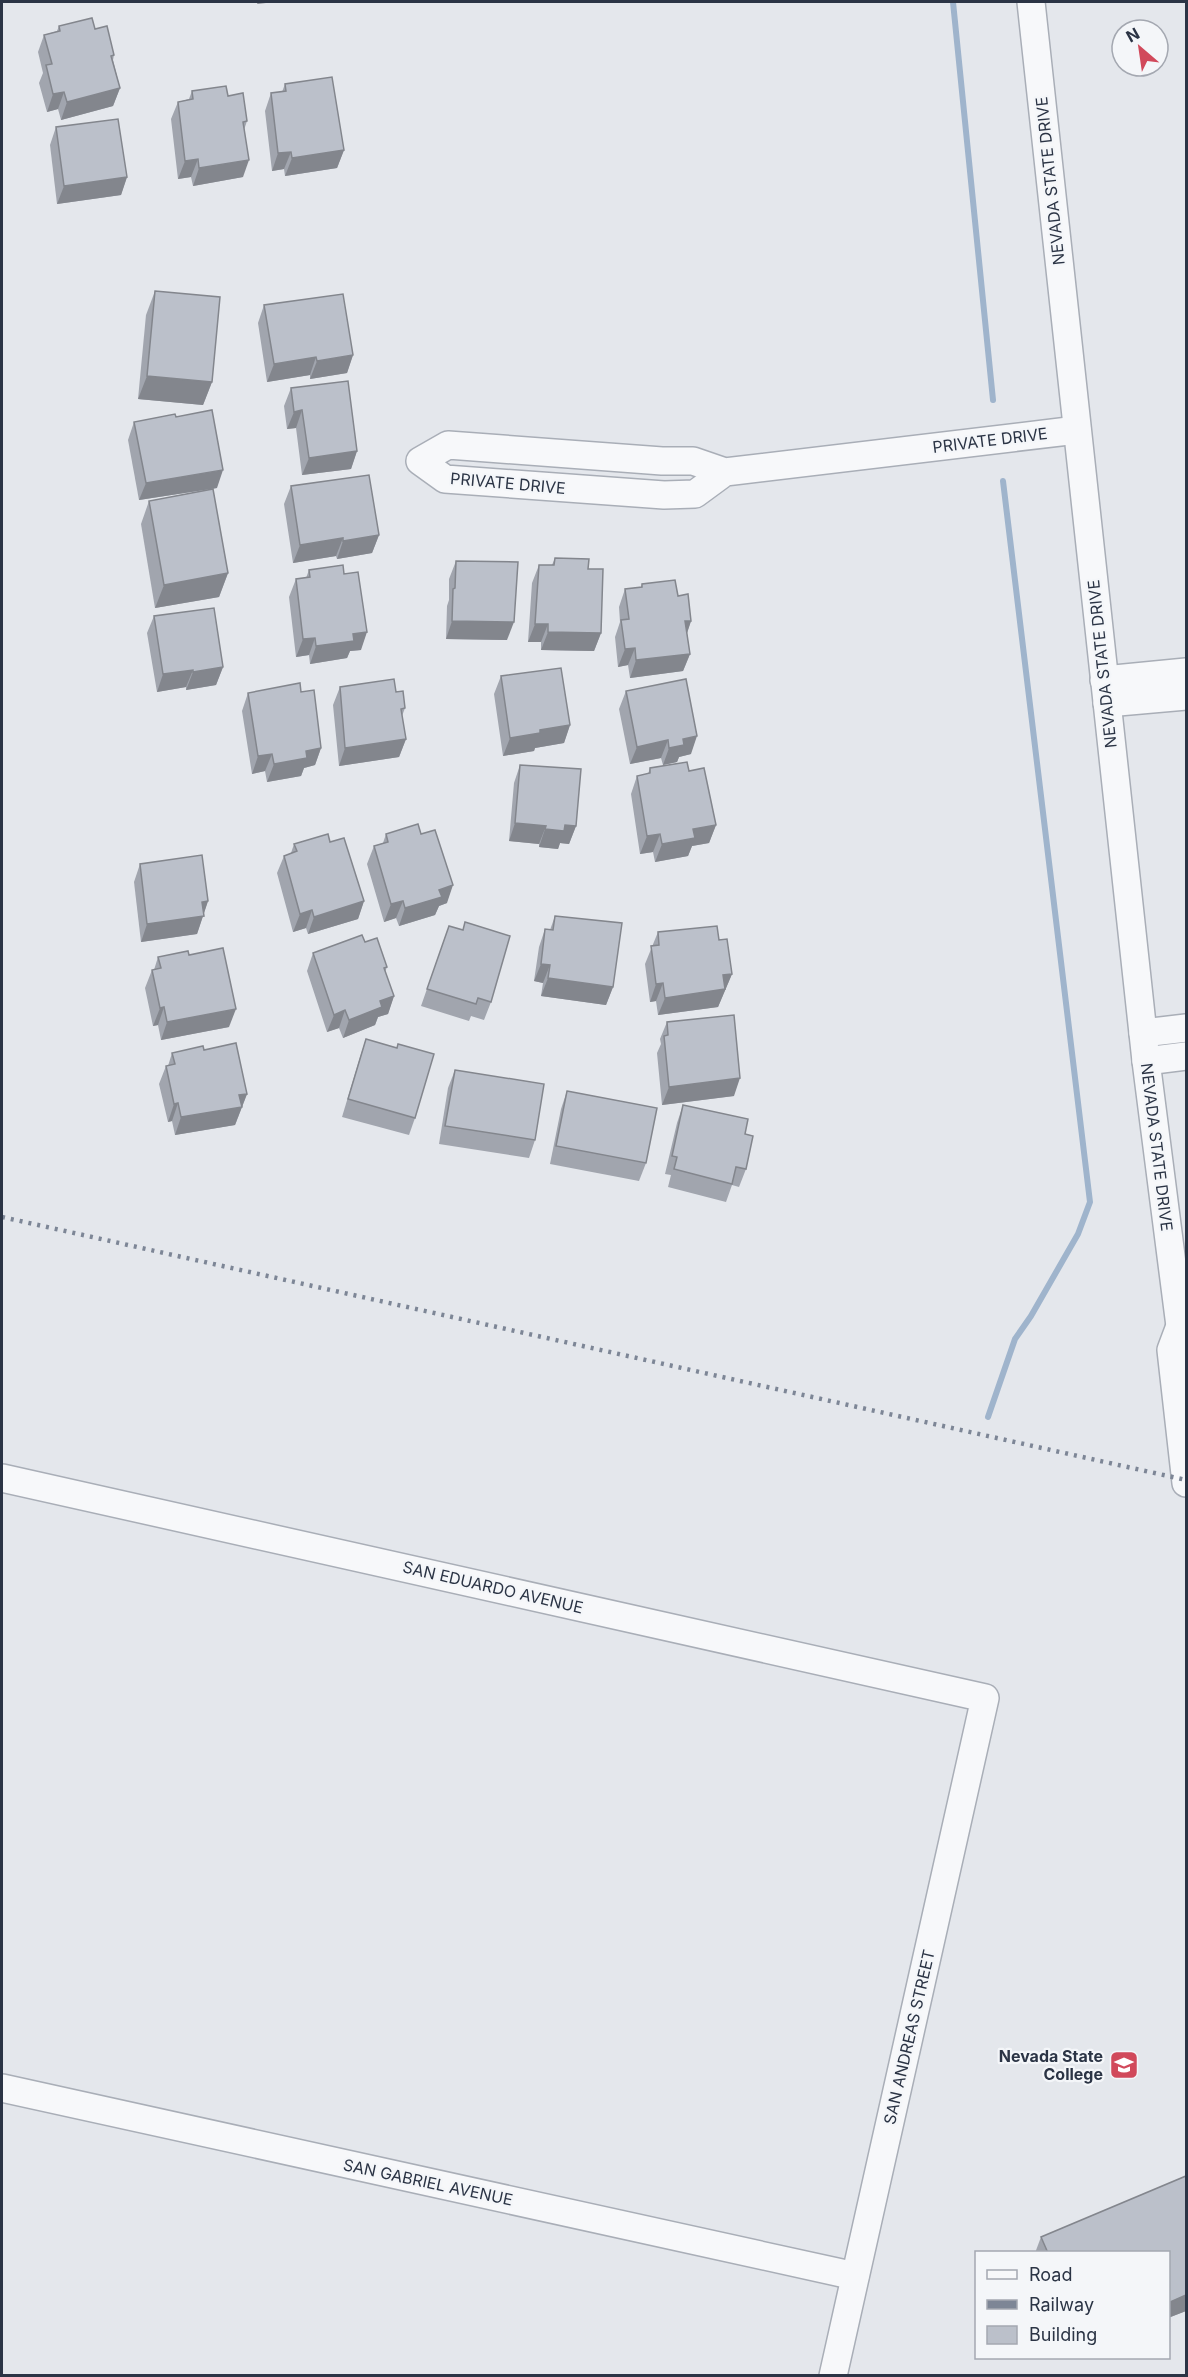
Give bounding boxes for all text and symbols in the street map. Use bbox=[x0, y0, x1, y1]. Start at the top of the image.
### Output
north arrow bbox=[1110, 18, 1170, 78]
text: N bbox=[1123, 23, 1143, 47]
street label: NEVADA STATE DRIVE bbox=[1031, 96, 1069, 266]
street label: PRIVATE DRIVE bbox=[931, 423, 1049, 457]
street label: PRIVATE DRIVE bbox=[450, 468, 566, 498]
street label: NEVADA STATE DRIVE bbox=[1083, 579, 1121, 749]
street label: NEVADA STATE DRIVE bbox=[1137, 1062, 1177, 1232]
street label: SAN EDUARDO AVENUE bbox=[401, 1557, 585, 1617]
street label: SAN ANDREAS STREET bbox=[879, 1948, 939, 2126]
place label: Nevada State College bbox=[999, 2046, 1103, 2084]
school or university icon: Nevada State College bbox=[1108, 2049, 1140, 2081]
street label: SAN GABRIEL AVENUE bbox=[341, 2154, 515, 2210]
legend bbox=[975, 2251, 1170, 2359]
text: Road bbox=[1029, 2264, 1072, 2285]
text: Railway bbox=[1029, 2294, 1094, 2315]
text: Building bbox=[1029, 2324, 1097, 2345]

